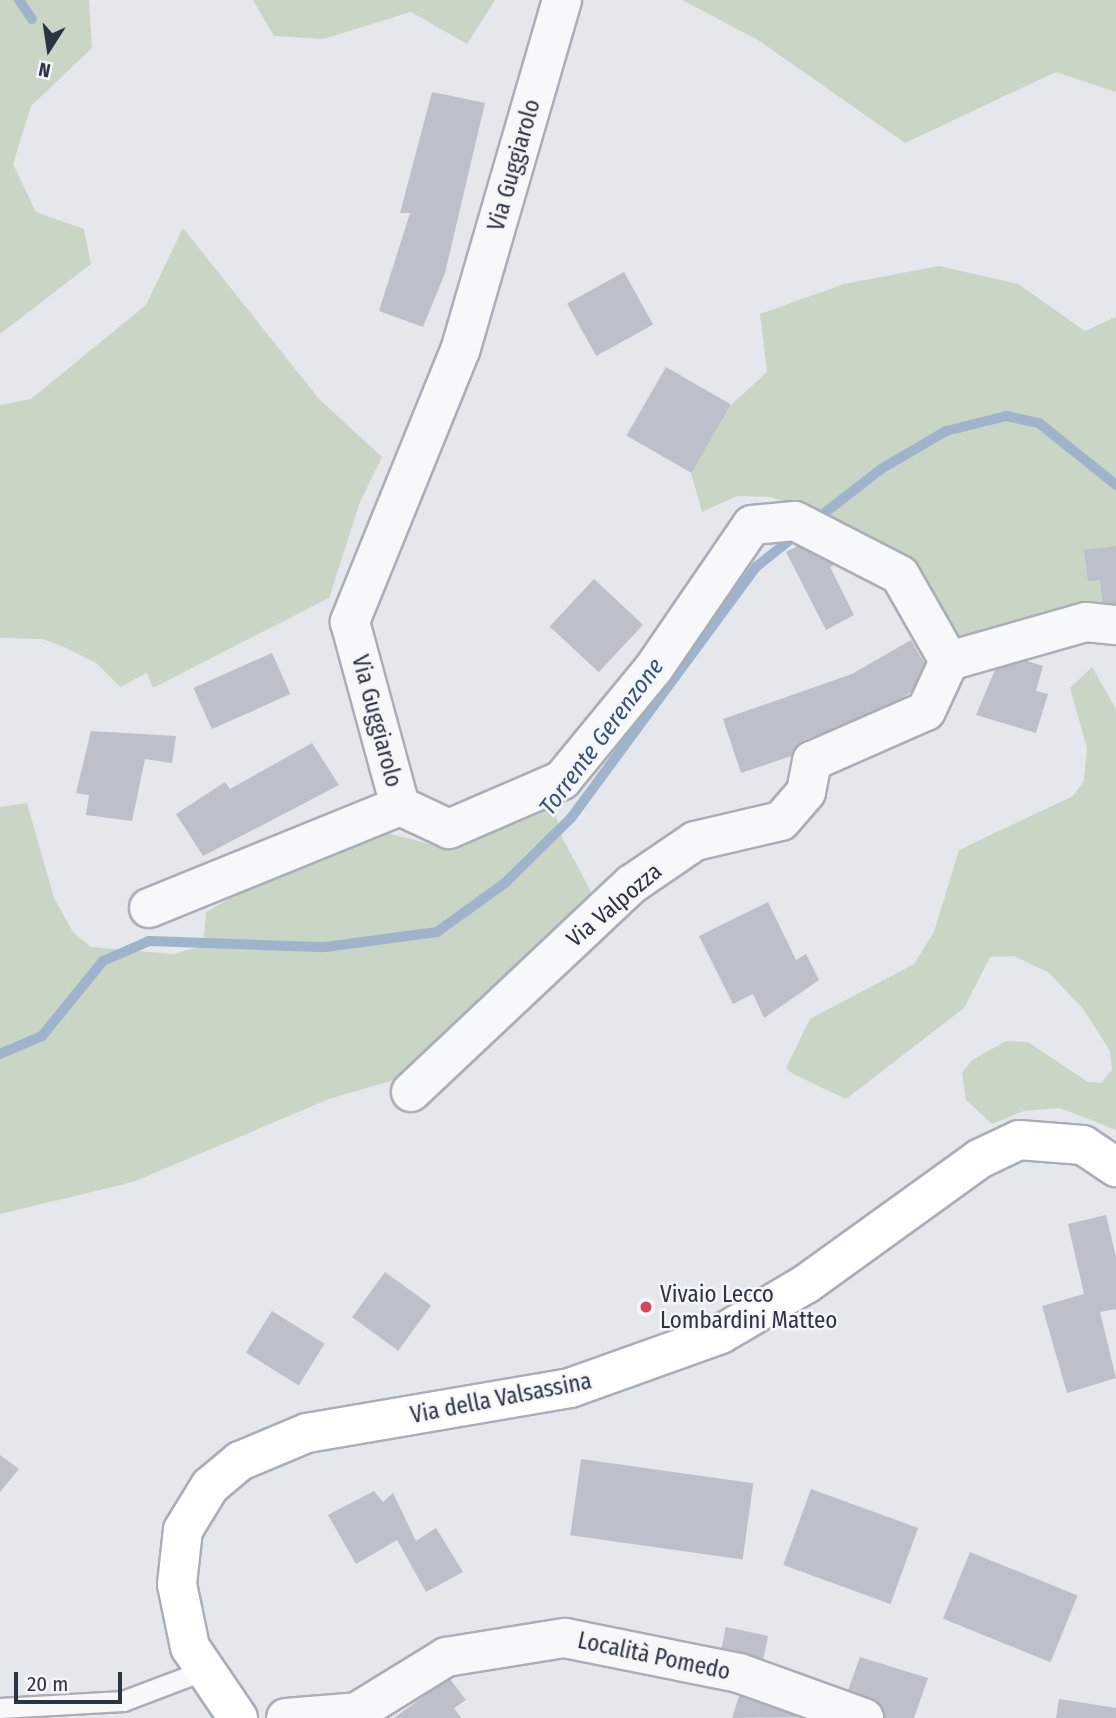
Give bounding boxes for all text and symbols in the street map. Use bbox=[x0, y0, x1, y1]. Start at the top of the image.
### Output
north arrow bbox=[14, 14, 84, 84]
text: N bbox=[37, 58, 52, 82]
street label: Via Guggiarolo bbox=[482, 96, 546, 234]
street label: Via Guggiarolo bbox=[346, 652, 408, 790]
water label: Torrente Gerenzone bbox=[534, 653, 670, 821]
street label: Via Valpozza bbox=[561, 857, 667, 953]
place label: Vivaio Lecco Lombardini Matteo bbox=[660, 1280, 837, 1334]
marker: Vivaio Lecco Lombardini Matteo bbox=[638, 1299, 654, 1315]
street label: Via della Valsassina bbox=[408, 1367, 594, 1429]
street label: Località Pomedo bbox=[575, 1626, 733, 1686]
scale bar bbox=[18, 1658, 126, 1702]
text: 20 m bbox=[27, 1671, 68, 1697]

